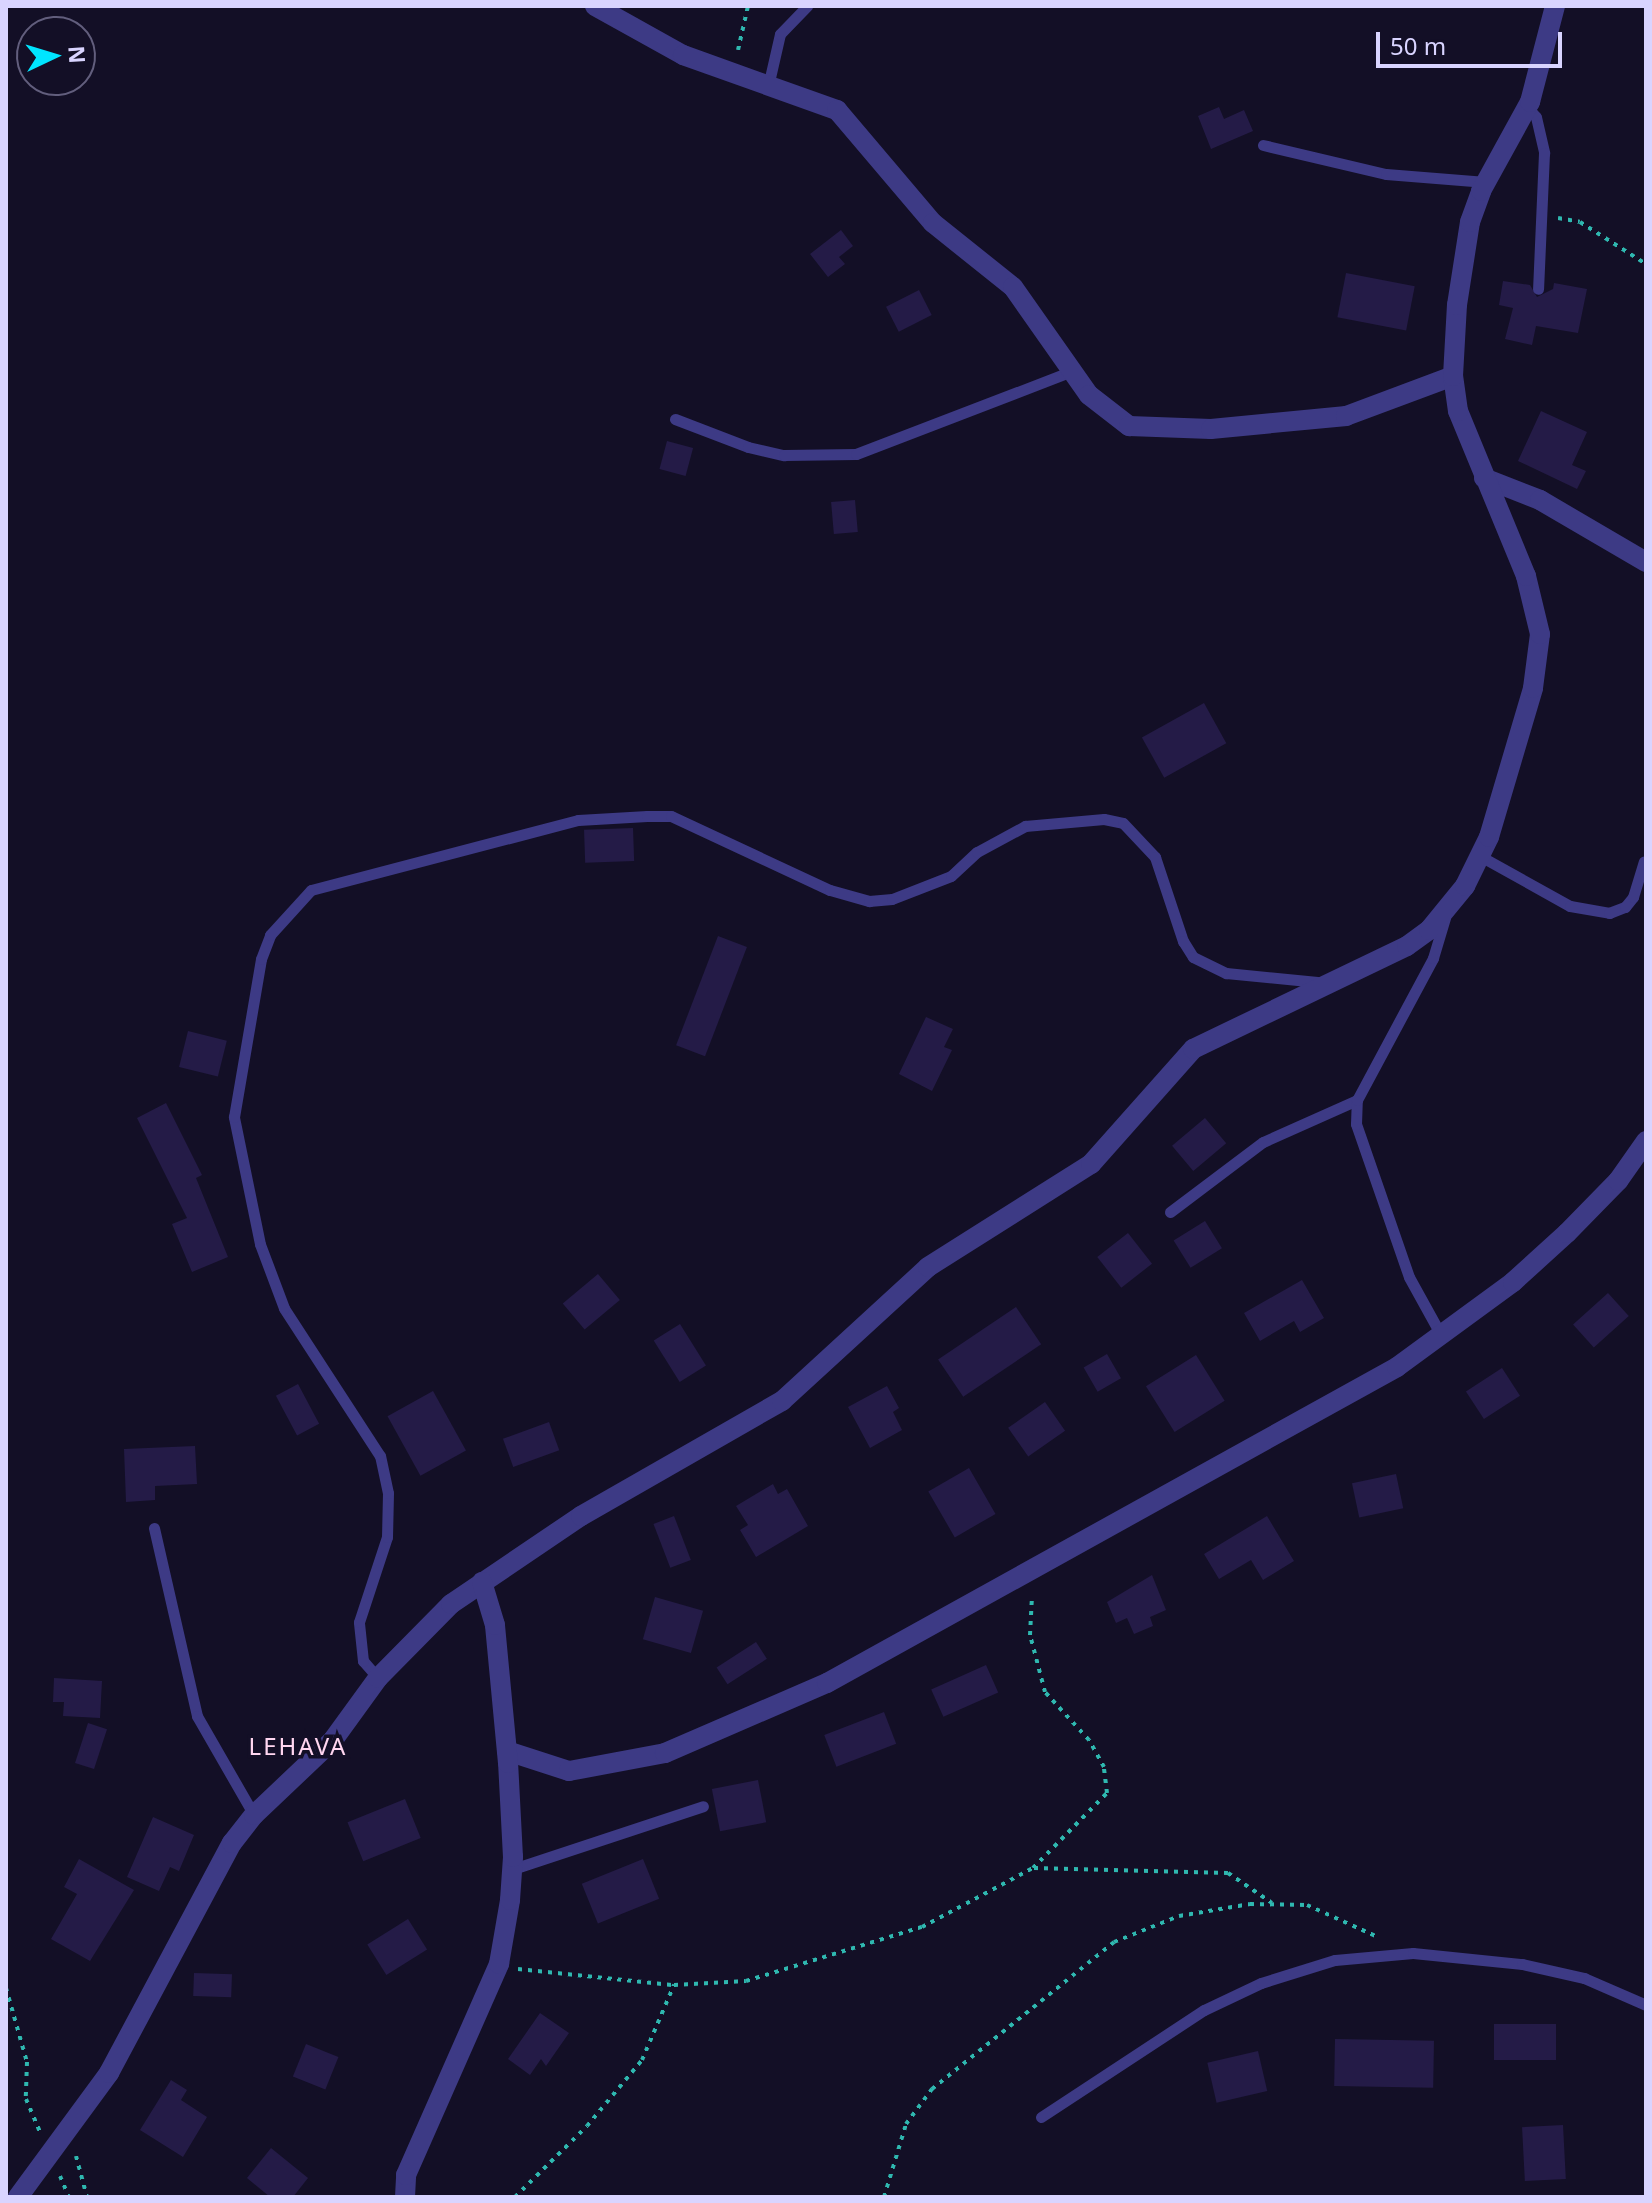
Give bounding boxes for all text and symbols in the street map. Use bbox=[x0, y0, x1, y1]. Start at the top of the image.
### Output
north arrow bbox=[16, 16, 96, 96]
scale bar bbox=[1380, 16, 1566, 66]
text: 50 m bbox=[1390, 29, 1446, 62]
text: N bbox=[62, 44, 94, 64]
district label: LEHAVA bbox=[249, 1732, 347, 1760]

